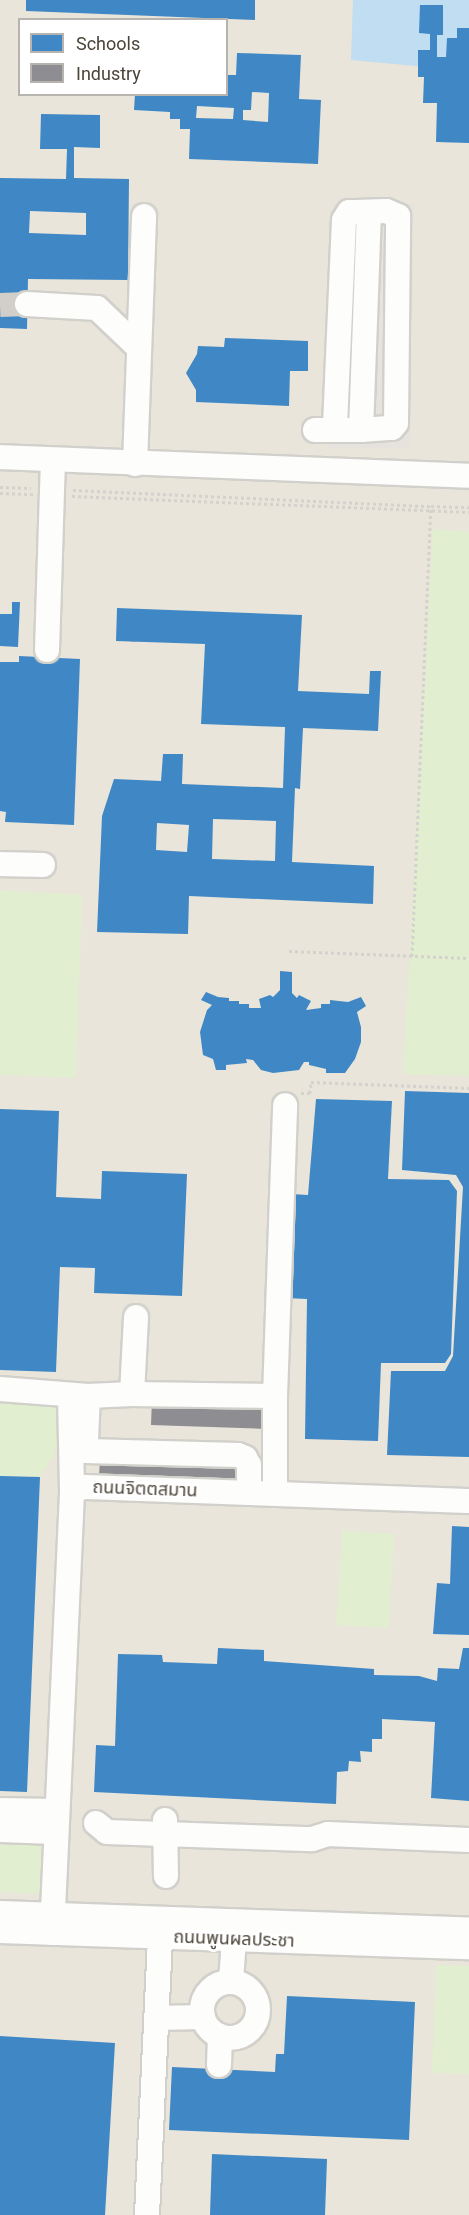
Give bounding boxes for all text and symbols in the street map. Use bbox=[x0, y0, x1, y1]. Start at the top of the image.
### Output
legend bbox=[18, 18, 228, 96]
text: Schools bbox=[76, 33, 140, 54]
text: Industry bbox=[76, 63, 141, 84]
street label: ถนนจิตตสมาน bbox=[92, 1476, 198, 1502]
street label: ถนนพูนผลประชา bbox=[173, 1926, 295, 1952]

